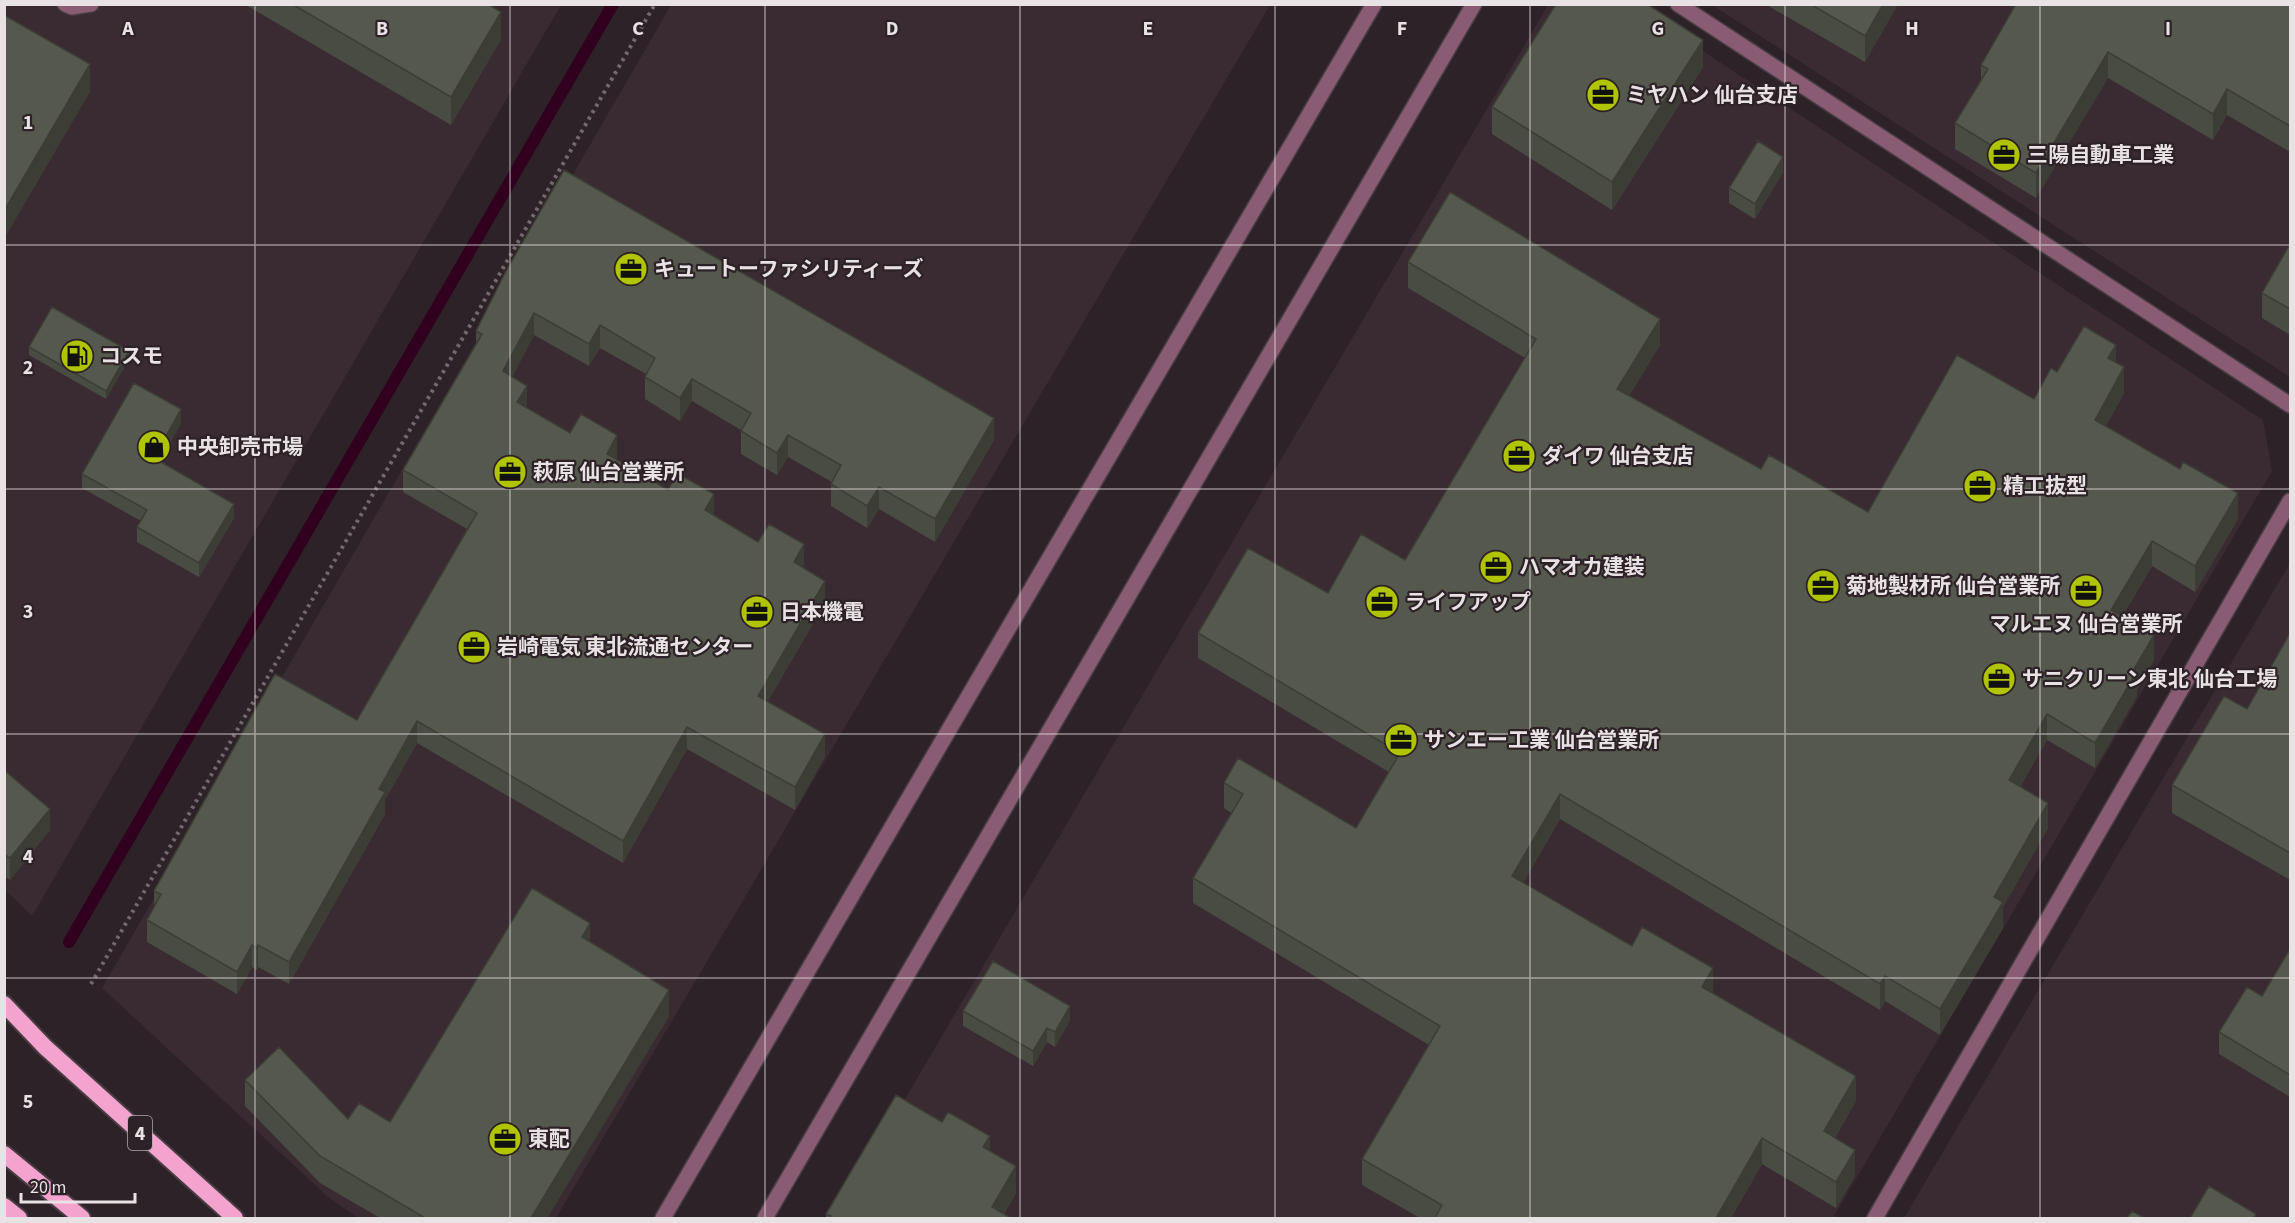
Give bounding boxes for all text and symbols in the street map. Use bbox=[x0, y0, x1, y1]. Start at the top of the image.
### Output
text: A bbox=[121, 15, 134, 43]
text: B bbox=[376, 15, 388, 43]
text: C bbox=[632, 15, 644, 43]
text: D bbox=[886, 15, 898, 43]
text: E bbox=[1143, 15, 1153, 43]
text: F bbox=[1397, 15, 1407, 43]
text: G bbox=[1652, 15, 1664, 43]
text: H bbox=[1905, 15, 1919, 43]
text: I bbox=[2165, 15, 2171, 43]
office icon: ミヤハン 仙台支店 bbox=[1585, 77, 1621, 113]
place label: ミヤハン 仙台支店 bbox=[1626, 80, 1798, 110]
text: 1 bbox=[23, 109, 33, 137]
office icon: 三陽自動車工業 bbox=[1986, 137, 2022, 173]
place label: 三陽自動車工業 bbox=[2027, 140, 2174, 170]
office icon: キュートーファシリティーズ bbox=[613, 251, 649, 287]
place label: キュートーファシリティーズ bbox=[654, 254, 923, 284]
fuel station icon: コスモ bbox=[59, 338, 95, 374]
place label: コスモ bbox=[100, 341, 163, 371]
text: 2 bbox=[23, 354, 33, 382]
shop icon: 中央卸売市場 bbox=[136, 429, 172, 465]
place label: 中央卸売市場 bbox=[177, 432, 303, 462]
office icon: ダイワ 仙台支店 bbox=[1501, 438, 1537, 474]
place label: ダイワ 仙台支店 bbox=[1542, 441, 1693, 471]
office icon: 萩原 仙台営業所 bbox=[492, 454, 528, 490]
place label: 萩原 仙台営業所 bbox=[533, 457, 684, 487]
office icon: 精工抜型 bbox=[1962, 468, 1998, 504]
place label: 精工抜型 bbox=[2003, 471, 2087, 501]
office icon: ハマオカ建装 bbox=[1478, 549, 1514, 585]
place label: ハマオカ建装 bbox=[1519, 552, 1645, 582]
office icon: 菊地製材所 仙台営業所 bbox=[1805, 568, 1841, 604]
place label: 菊地製材所 仙台営業所 bbox=[1846, 571, 2060, 601]
office icon: マルエヌ 仙台営業所 bbox=[2068, 573, 2104, 609]
office icon: ライフアップ bbox=[1364, 584, 1400, 620]
place label: ライフアップ bbox=[1405, 587, 1531, 617]
office icon: 日本機電 bbox=[739, 594, 775, 630]
place label: 日本機電 bbox=[780, 597, 864, 627]
text: 3 bbox=[23, 598, 33, 626]
place label: マルエヌ 仙台営業所 bbox=[1989, 609, 2183, 639]
office icon: 岩崎電気 東北流通センター bbox=[456, 629, 492, 665]
place label: 岩崎電気 東北流通センター bbox=[497, 632, 753, 662]
office icon: サニクリーン東北 仙台工場 bbox=[1981, 661, 2017, 697]
place label: サニクリーン東北 仙台工場 bbox=[2022, 664, 2277, 694]
office icon: サンエー工業 仙台営業所 bbox=[1383, 722, 1419, 758]
place label: サンエー工業 仙台営業所 bbox=[1424, 725, 1659, 755]
text: 4 bbox=[23, 843, 34, 871]
text: 5 bbox=[23, 1088, 33, 1116]
road number: 4 bbox=[128, 1116, 152, 1150]
office icon: 東配 bbox=[487, 1121, 523, 1157]
place label: 東配 bbox=[528, 1124, 570, 1154]
scale bar bbox=[21, 1166, 135, 1204]
text: 20 m bbox=[30, 1175, 66, 1200]

